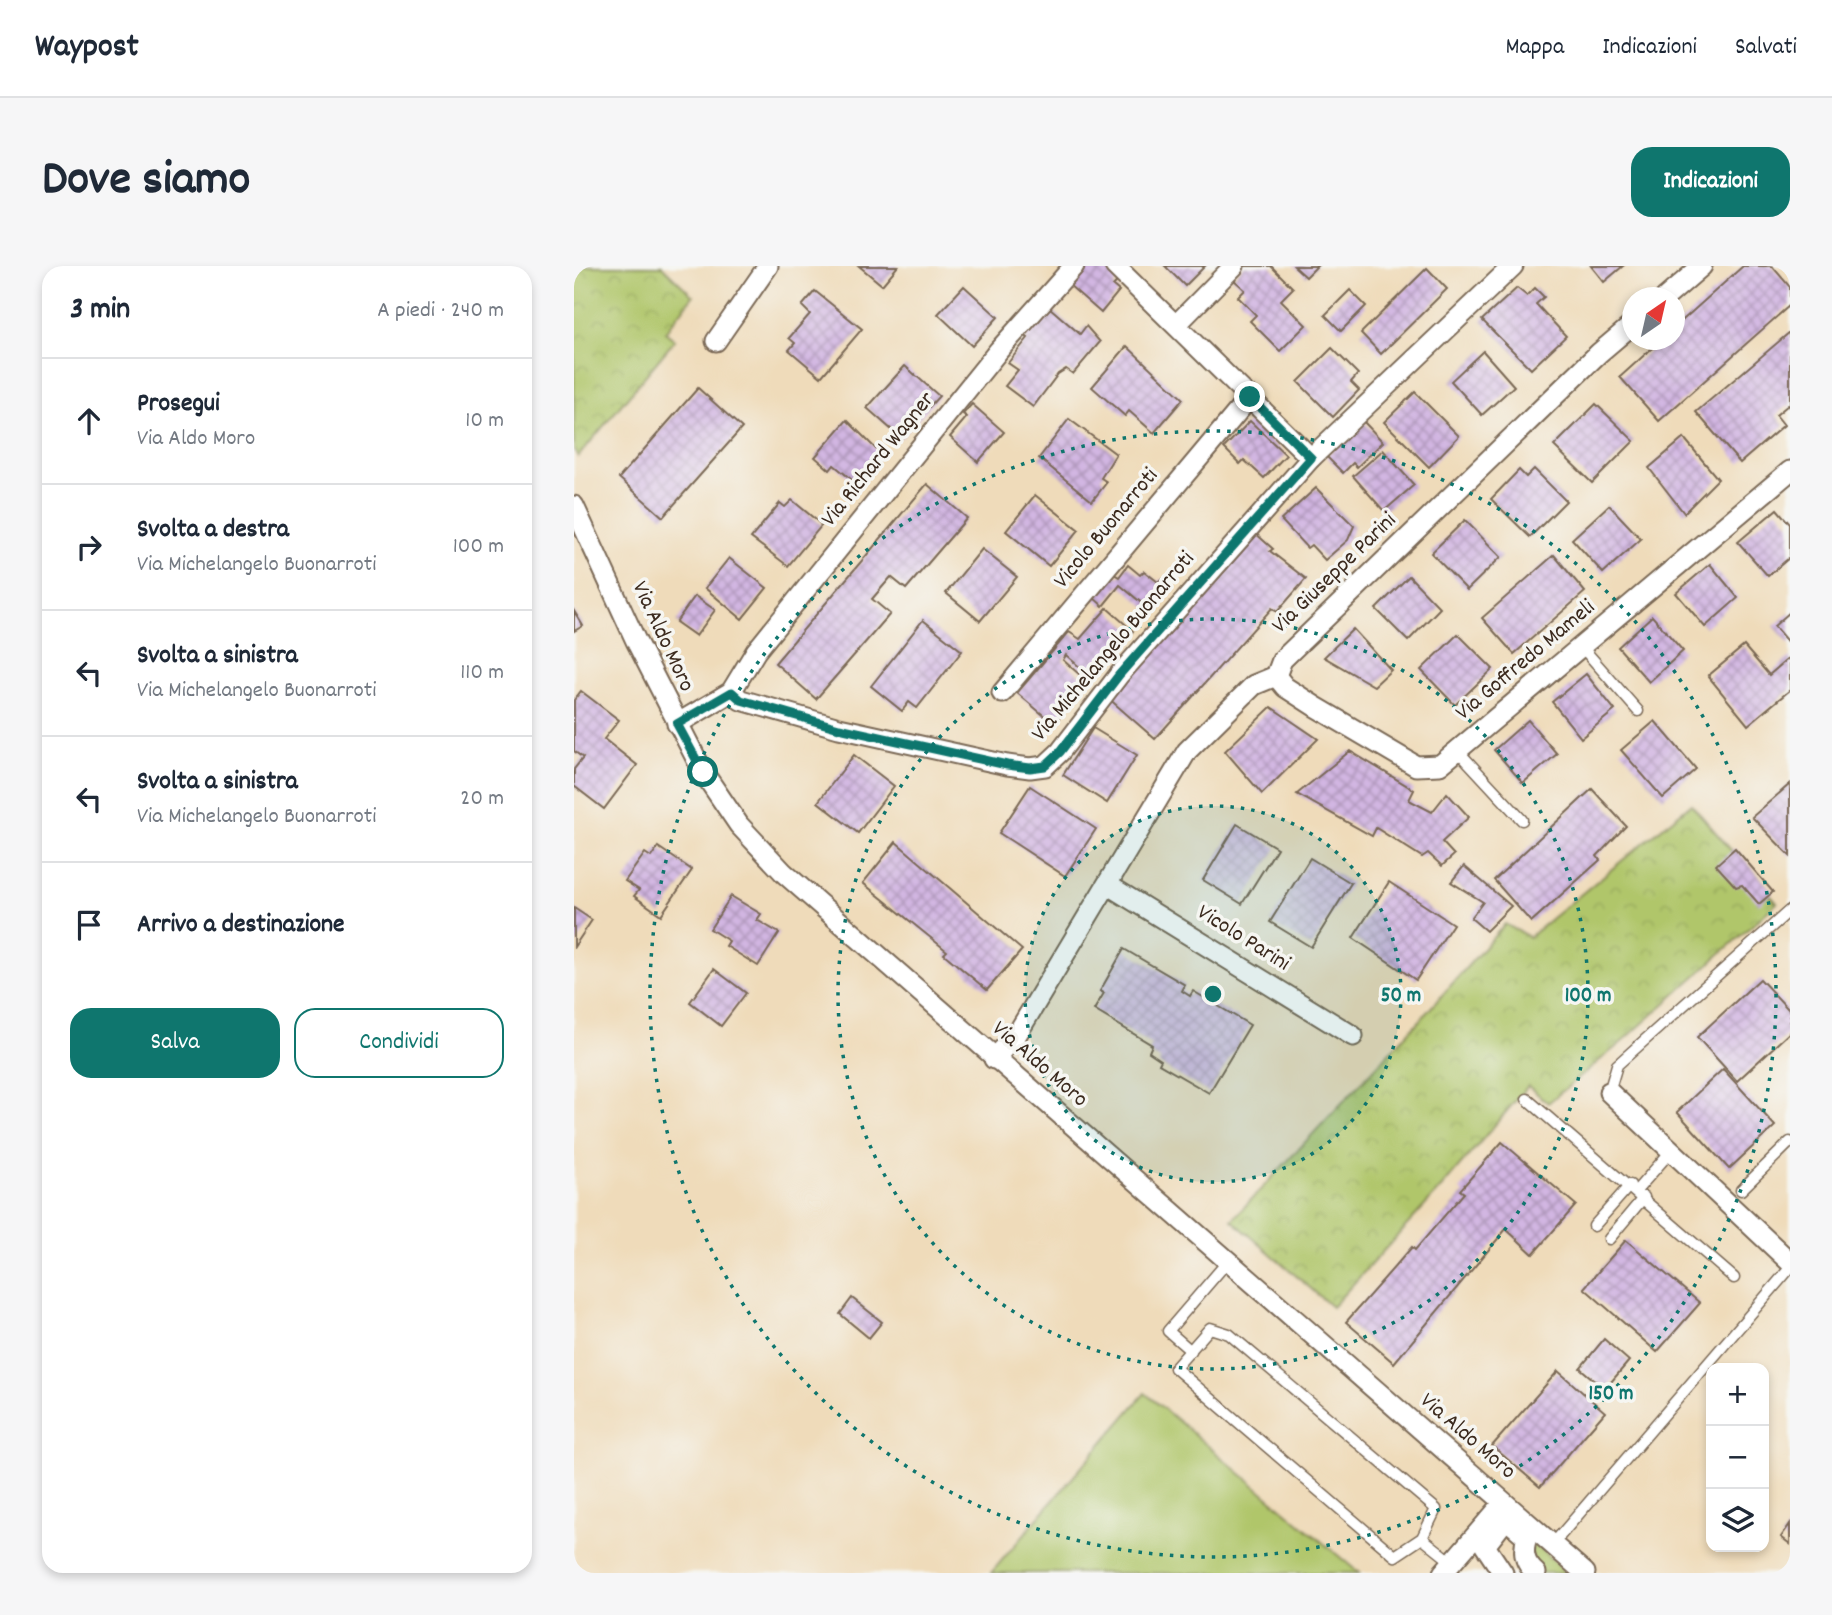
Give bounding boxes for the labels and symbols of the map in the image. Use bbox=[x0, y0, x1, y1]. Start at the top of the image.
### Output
north arrow bbox=[1622, 287, 1685, 350]
route end bbox=[1234, 381, 1265, 412]
street label: Via Richard Wagner bbox=[814, 385, 944, 535]
street label: Vicolo Buonarroti bbox=[1047, 462, 1167, 596]
street label: Via Giuseppe Parini bbox=[1265, 506, 1405, 642]
street label: Via Michelangelo Buonarroti bbox=[1024, 545, 1204, 749]
street label: Via Aldo Moro bbox=[622, 576, 702, 698]
street label: Via Goffredo Mameli bbox=[1449, 593, 1603, 729]
route start bbox=[687, 756, 718, 787]
street label: Vicolo Parini bbox=[1190, 897, 1296, 981]
centre of rings bbox=[1201, 982, 1225, 1006]
text: 50 m bbox=[1381, 982, 1421, 1012]
text: 100 m bbox=[1565, 982, 1611, 1012]
street label: Via Aldo Moro bbox=[984, 1014, 1094, 1116]
text: 150 m bbox=[1588, 1380, 1634, 1410]
street label: Via Aldo Moro bbox=[1412, 1386, 1522, 1488]

